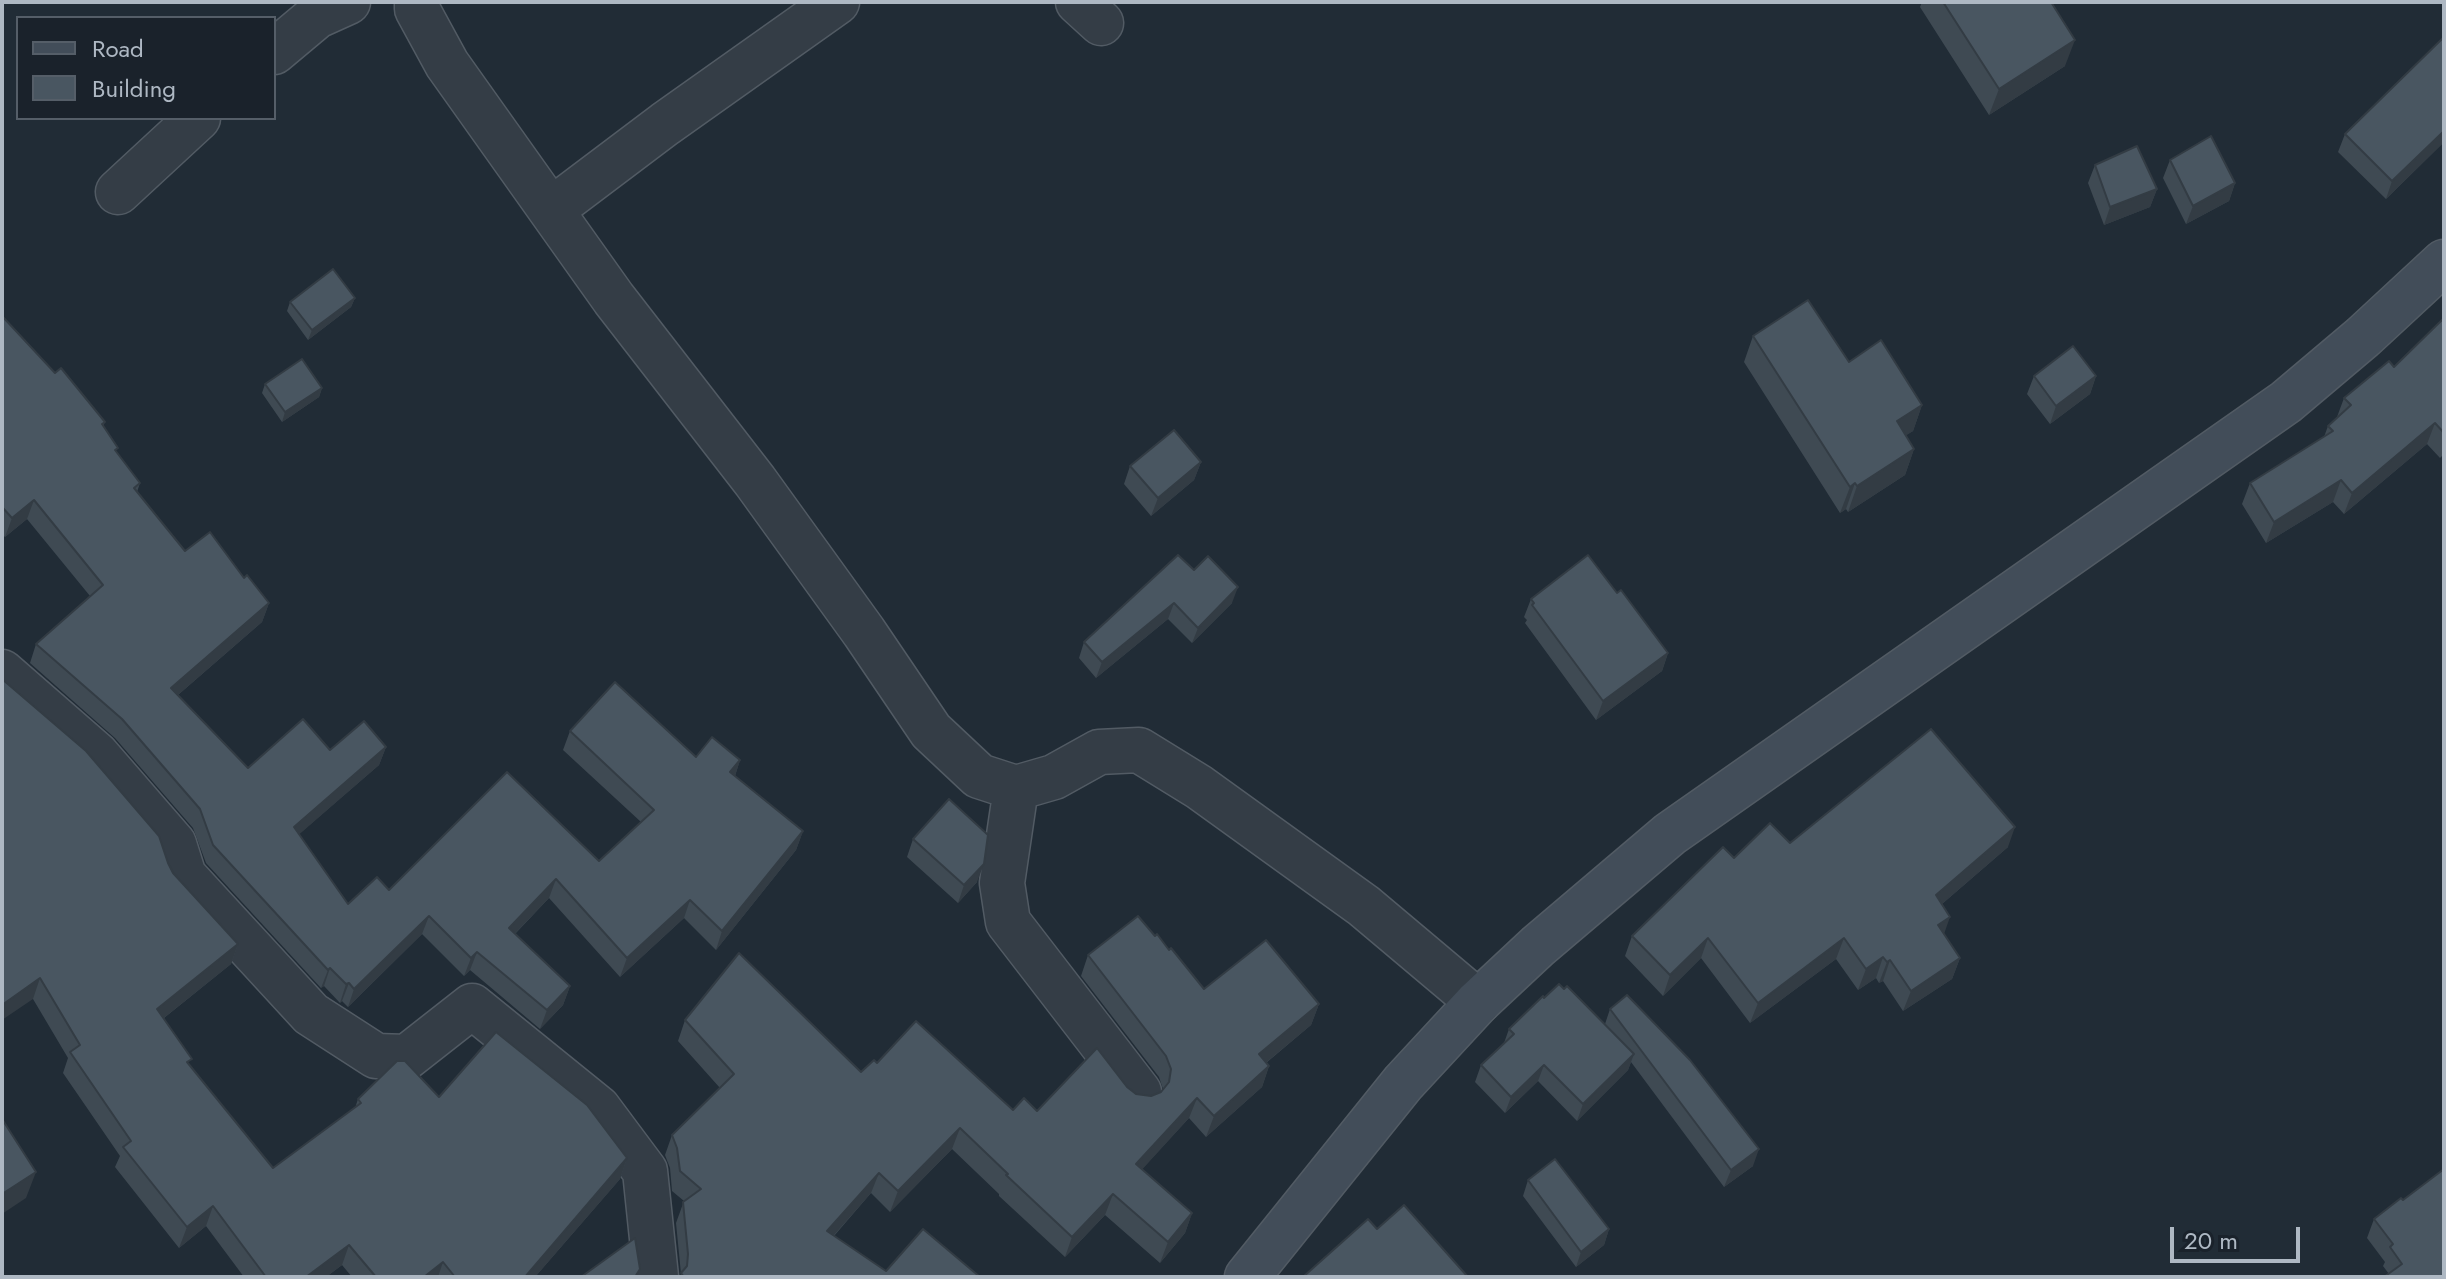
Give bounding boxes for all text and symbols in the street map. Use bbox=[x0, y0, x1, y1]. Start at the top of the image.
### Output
legend bbox=[16, 16, 276, 120]
text: Road bbox=[92, 31, 144, 66]
text: Building bbox=[92, 71, 176, 106]
scale bar bbox=[2174, 1211, 2304, 1261]
text: 20 m bbox=[2184, 1223, 2238, 1258]

